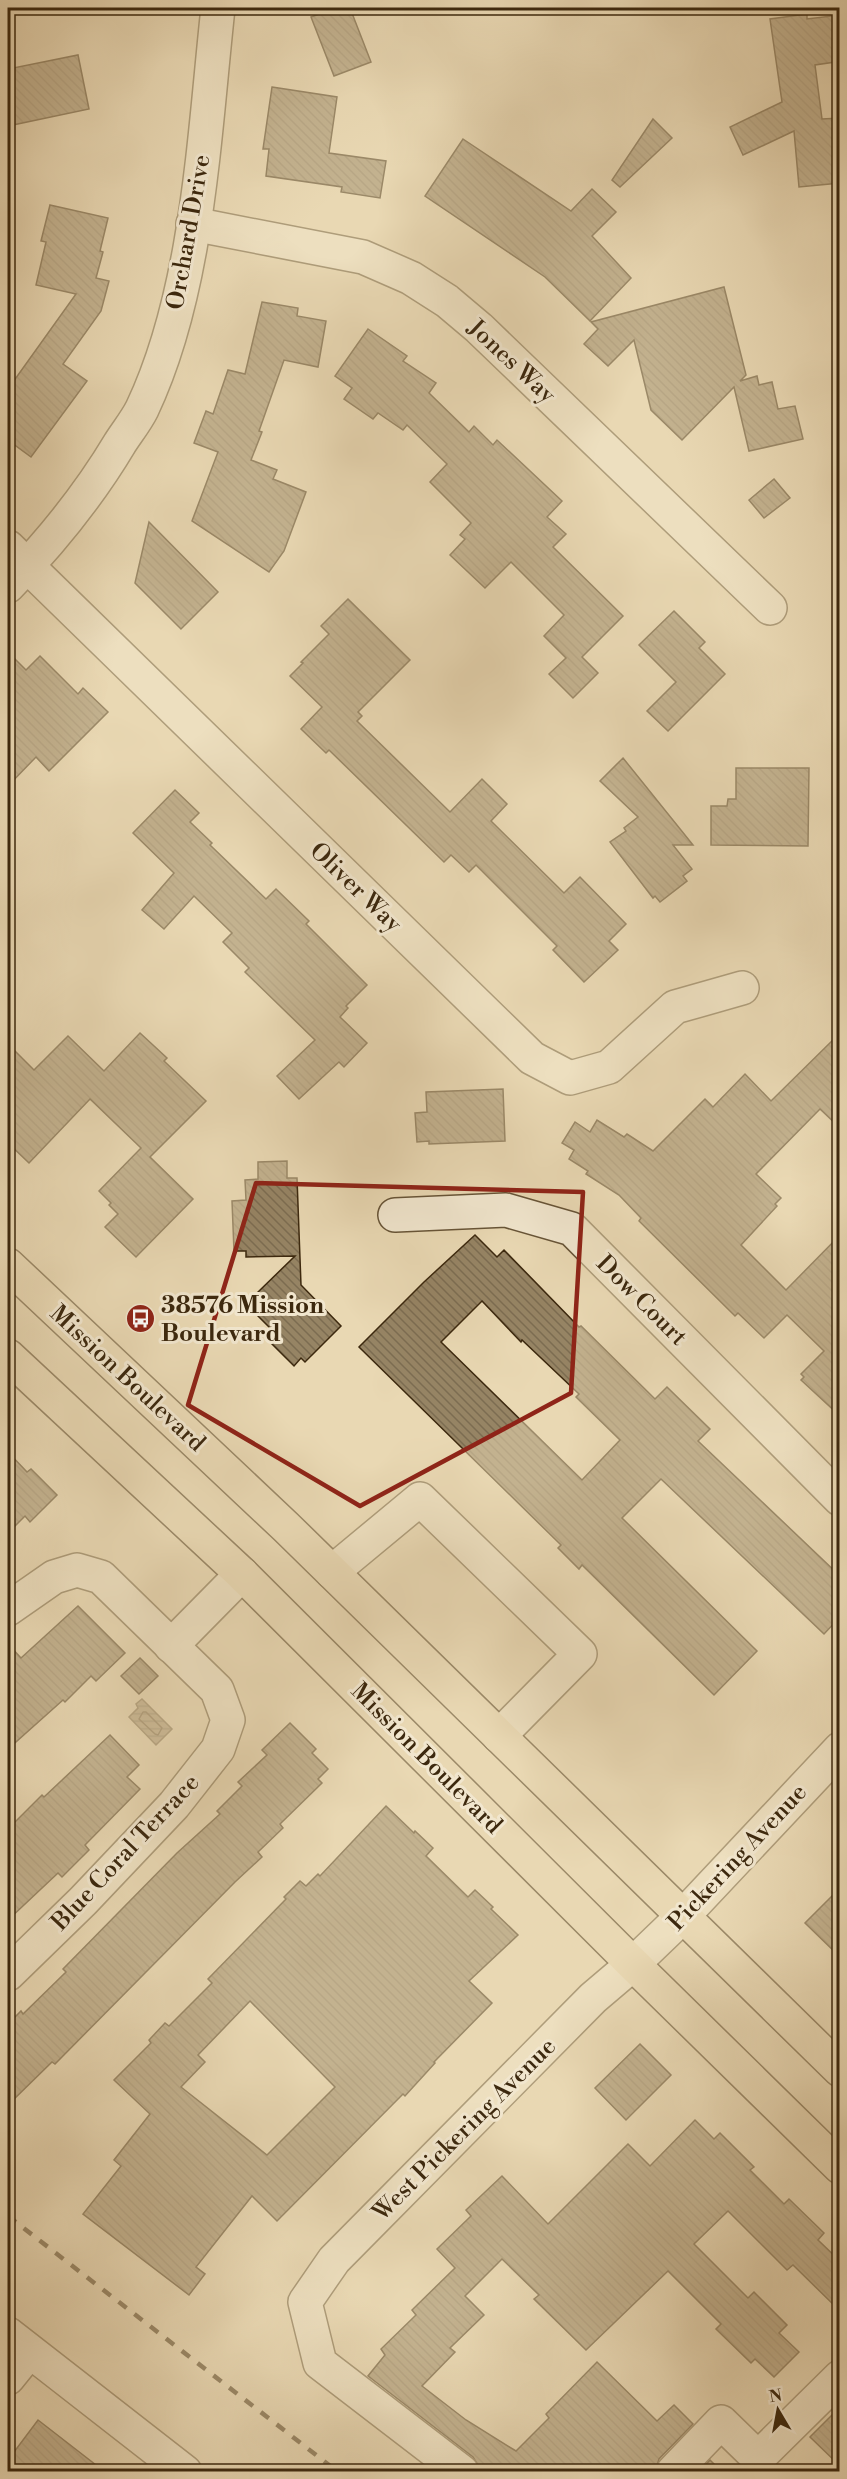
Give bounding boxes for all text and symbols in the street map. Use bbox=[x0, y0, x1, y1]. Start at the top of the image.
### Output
street label: Orchard Drive bbox=[161, 152, 217, 312]
street label: Jones Way bbox=[460, 313, 562, 410]
street label: Oliver Way bbox=[303, 836, 408, 939]
street label: Dow Court bbox=[590, 1249, 693, 1353]
place label: 38576 Mission Boulevard bbox=[161, 1291, 324, 1349]
street label: Mission Boulevard bbox=[43, 1299, 212, 1459]
bus stop icon: 38576 Mission Boulevard bbox=[124, 1303, 156, 1335]
street label: Mission Boulevard bbox=[344, 1677, 509, 1841]
street label: Blue Coral Terrace bbox=[45, 1768, 206, 1938]
street label: Pickering Avenue bbox=[662, 1778, 814, 1938]
street label: West Pickering Avenue bbox=[366, 2032, 563, 2228]
north arrow bbox=[748, 2380, 808, 2440]
text: N bbox=[768, 2385, 784, 2407]

